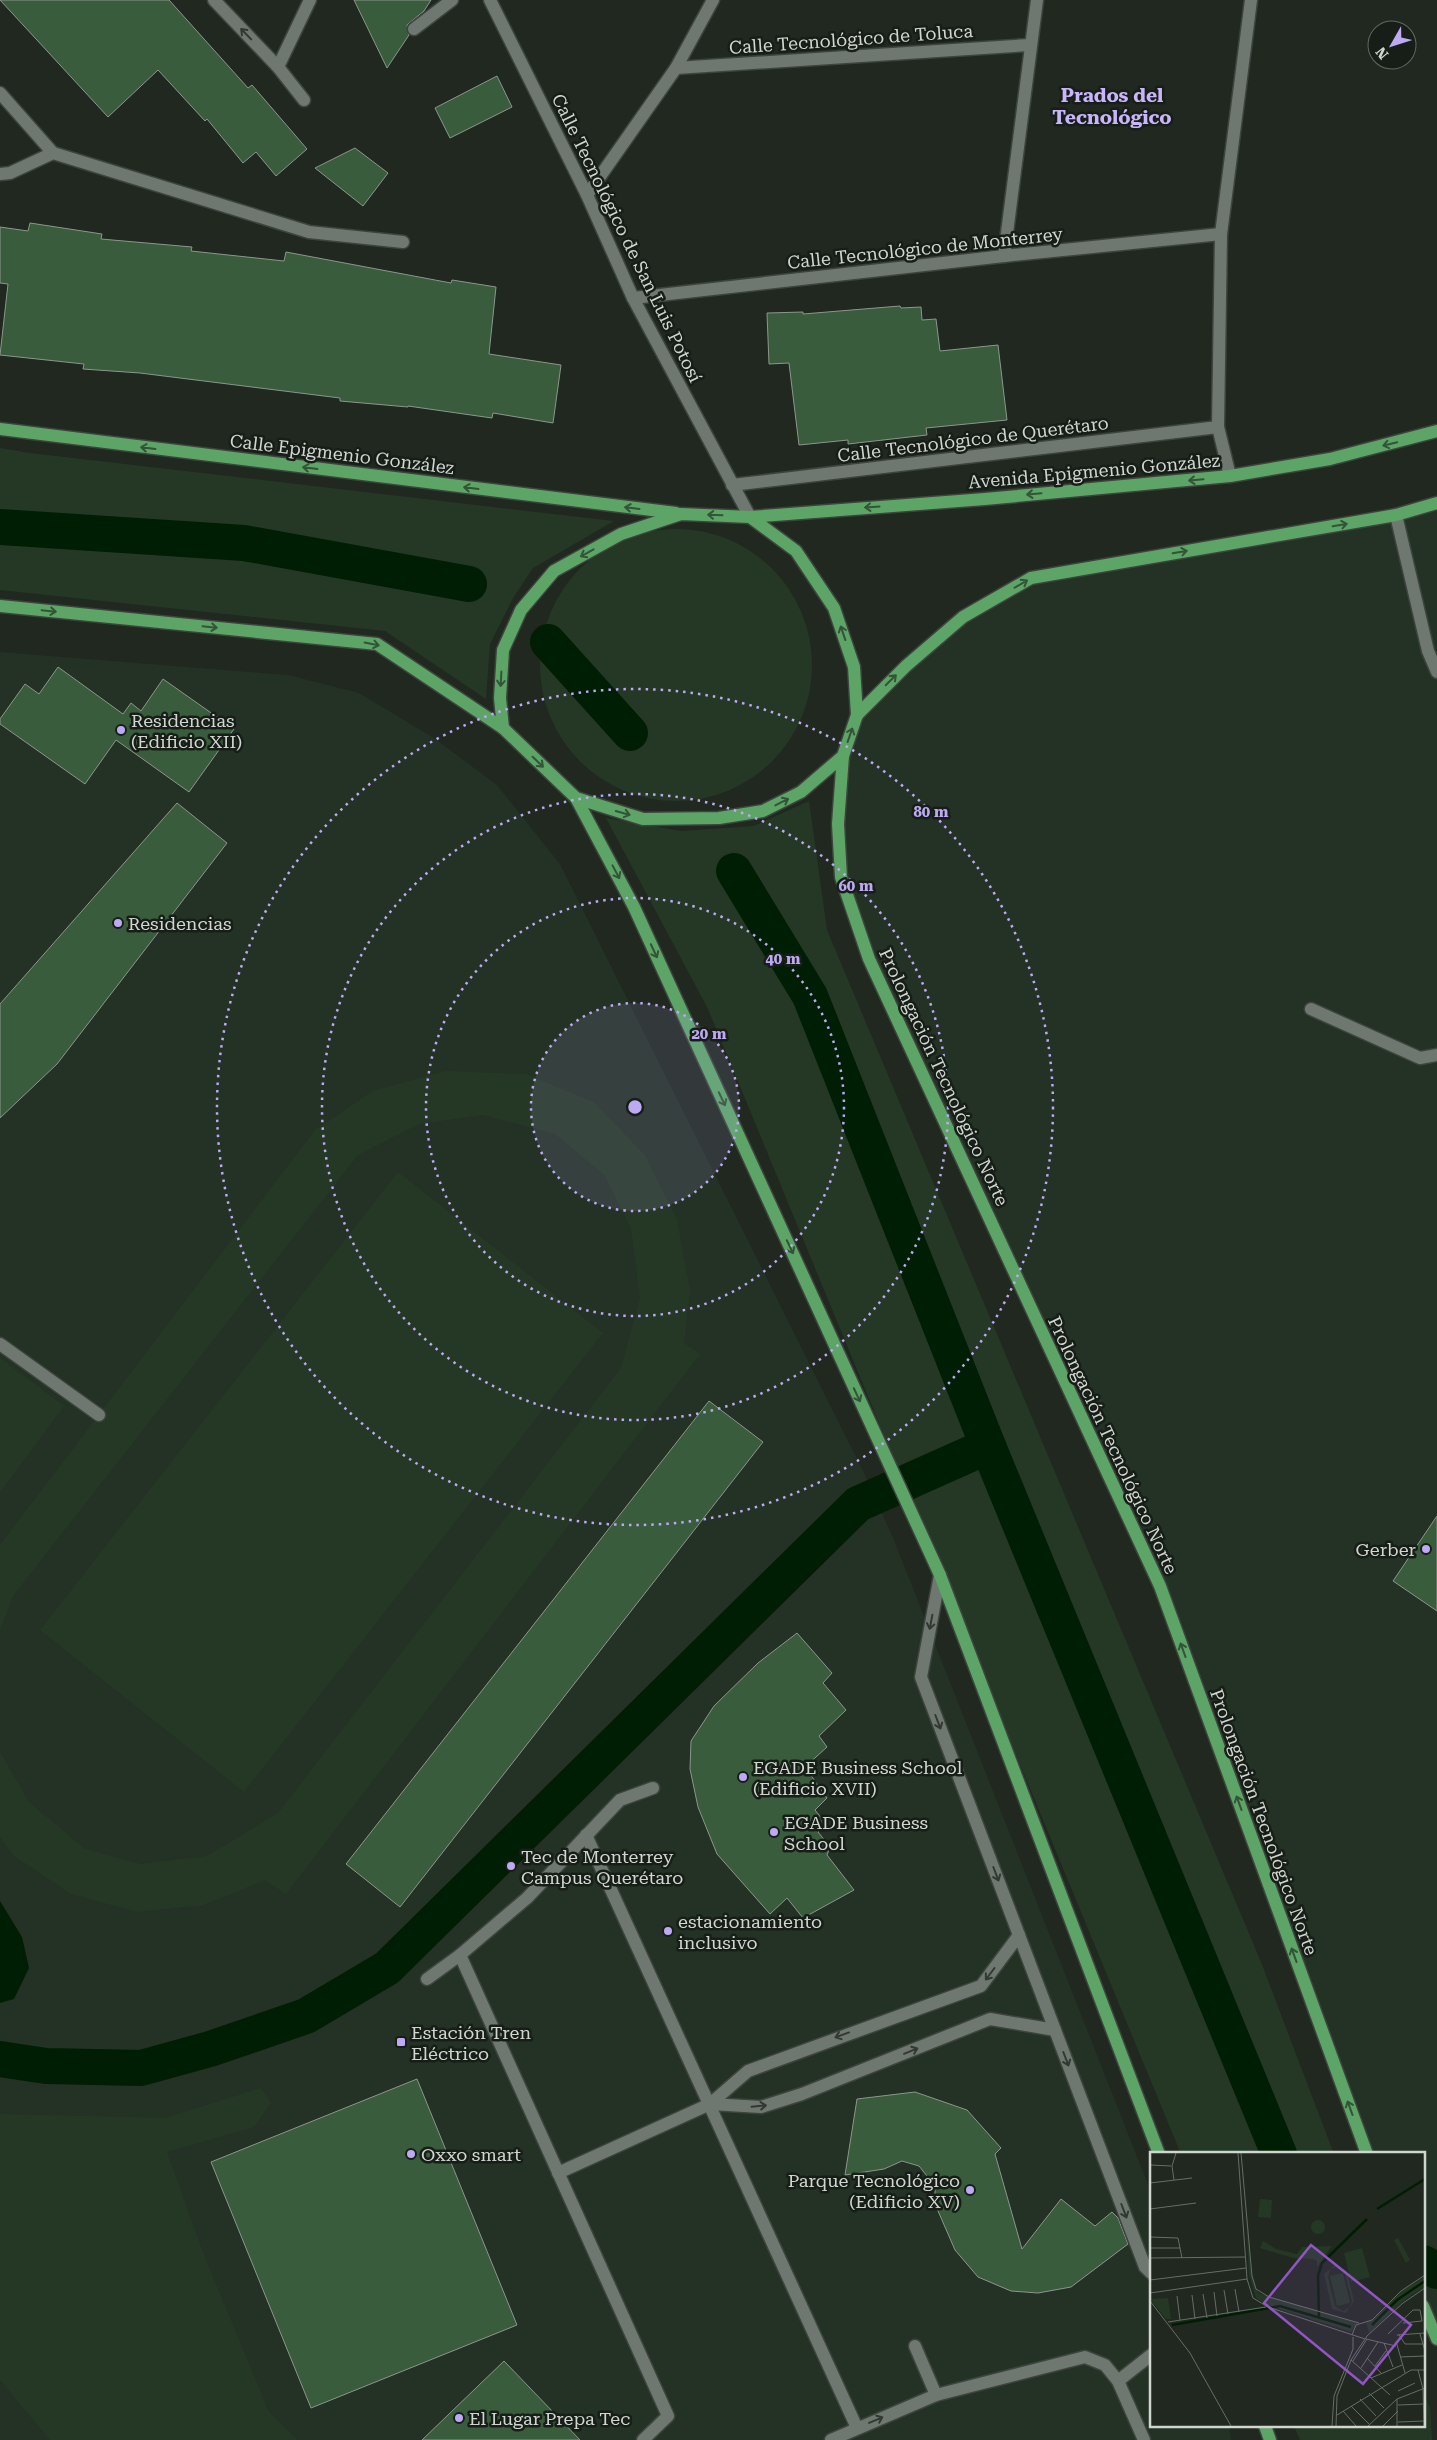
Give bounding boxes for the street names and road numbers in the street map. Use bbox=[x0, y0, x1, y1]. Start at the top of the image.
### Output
street label: Calle Tecnológico de Toluca bbox=[728, 20, 974, 58]
street label: Calle Tecnológico de San Luis Potosí bbox=[548, 90, 706, 386]
street label: Calle Tecnológico de Monterrey bbox=[786, 223, 1064, 273]
street label: Calle Tecnológico de Querétaro bbox=[836, 412, 1110, 466]
street label: Calle Epigmenio González bbox=[229, 430, 456, 478]
street label: Avenida Epigmenio González bbox=[967, 449, 1221, 492]
street label: Prolongación Tecnológico Norte bbox=[875, 945, 1013, 1209]
street label: Prolongación Tecnológico Norte bbox=[1044, 1313, 1182, 1577]
street label: Prolongación Tecnológico Norte bbox=[1206, 1686, 1322, 1958]

